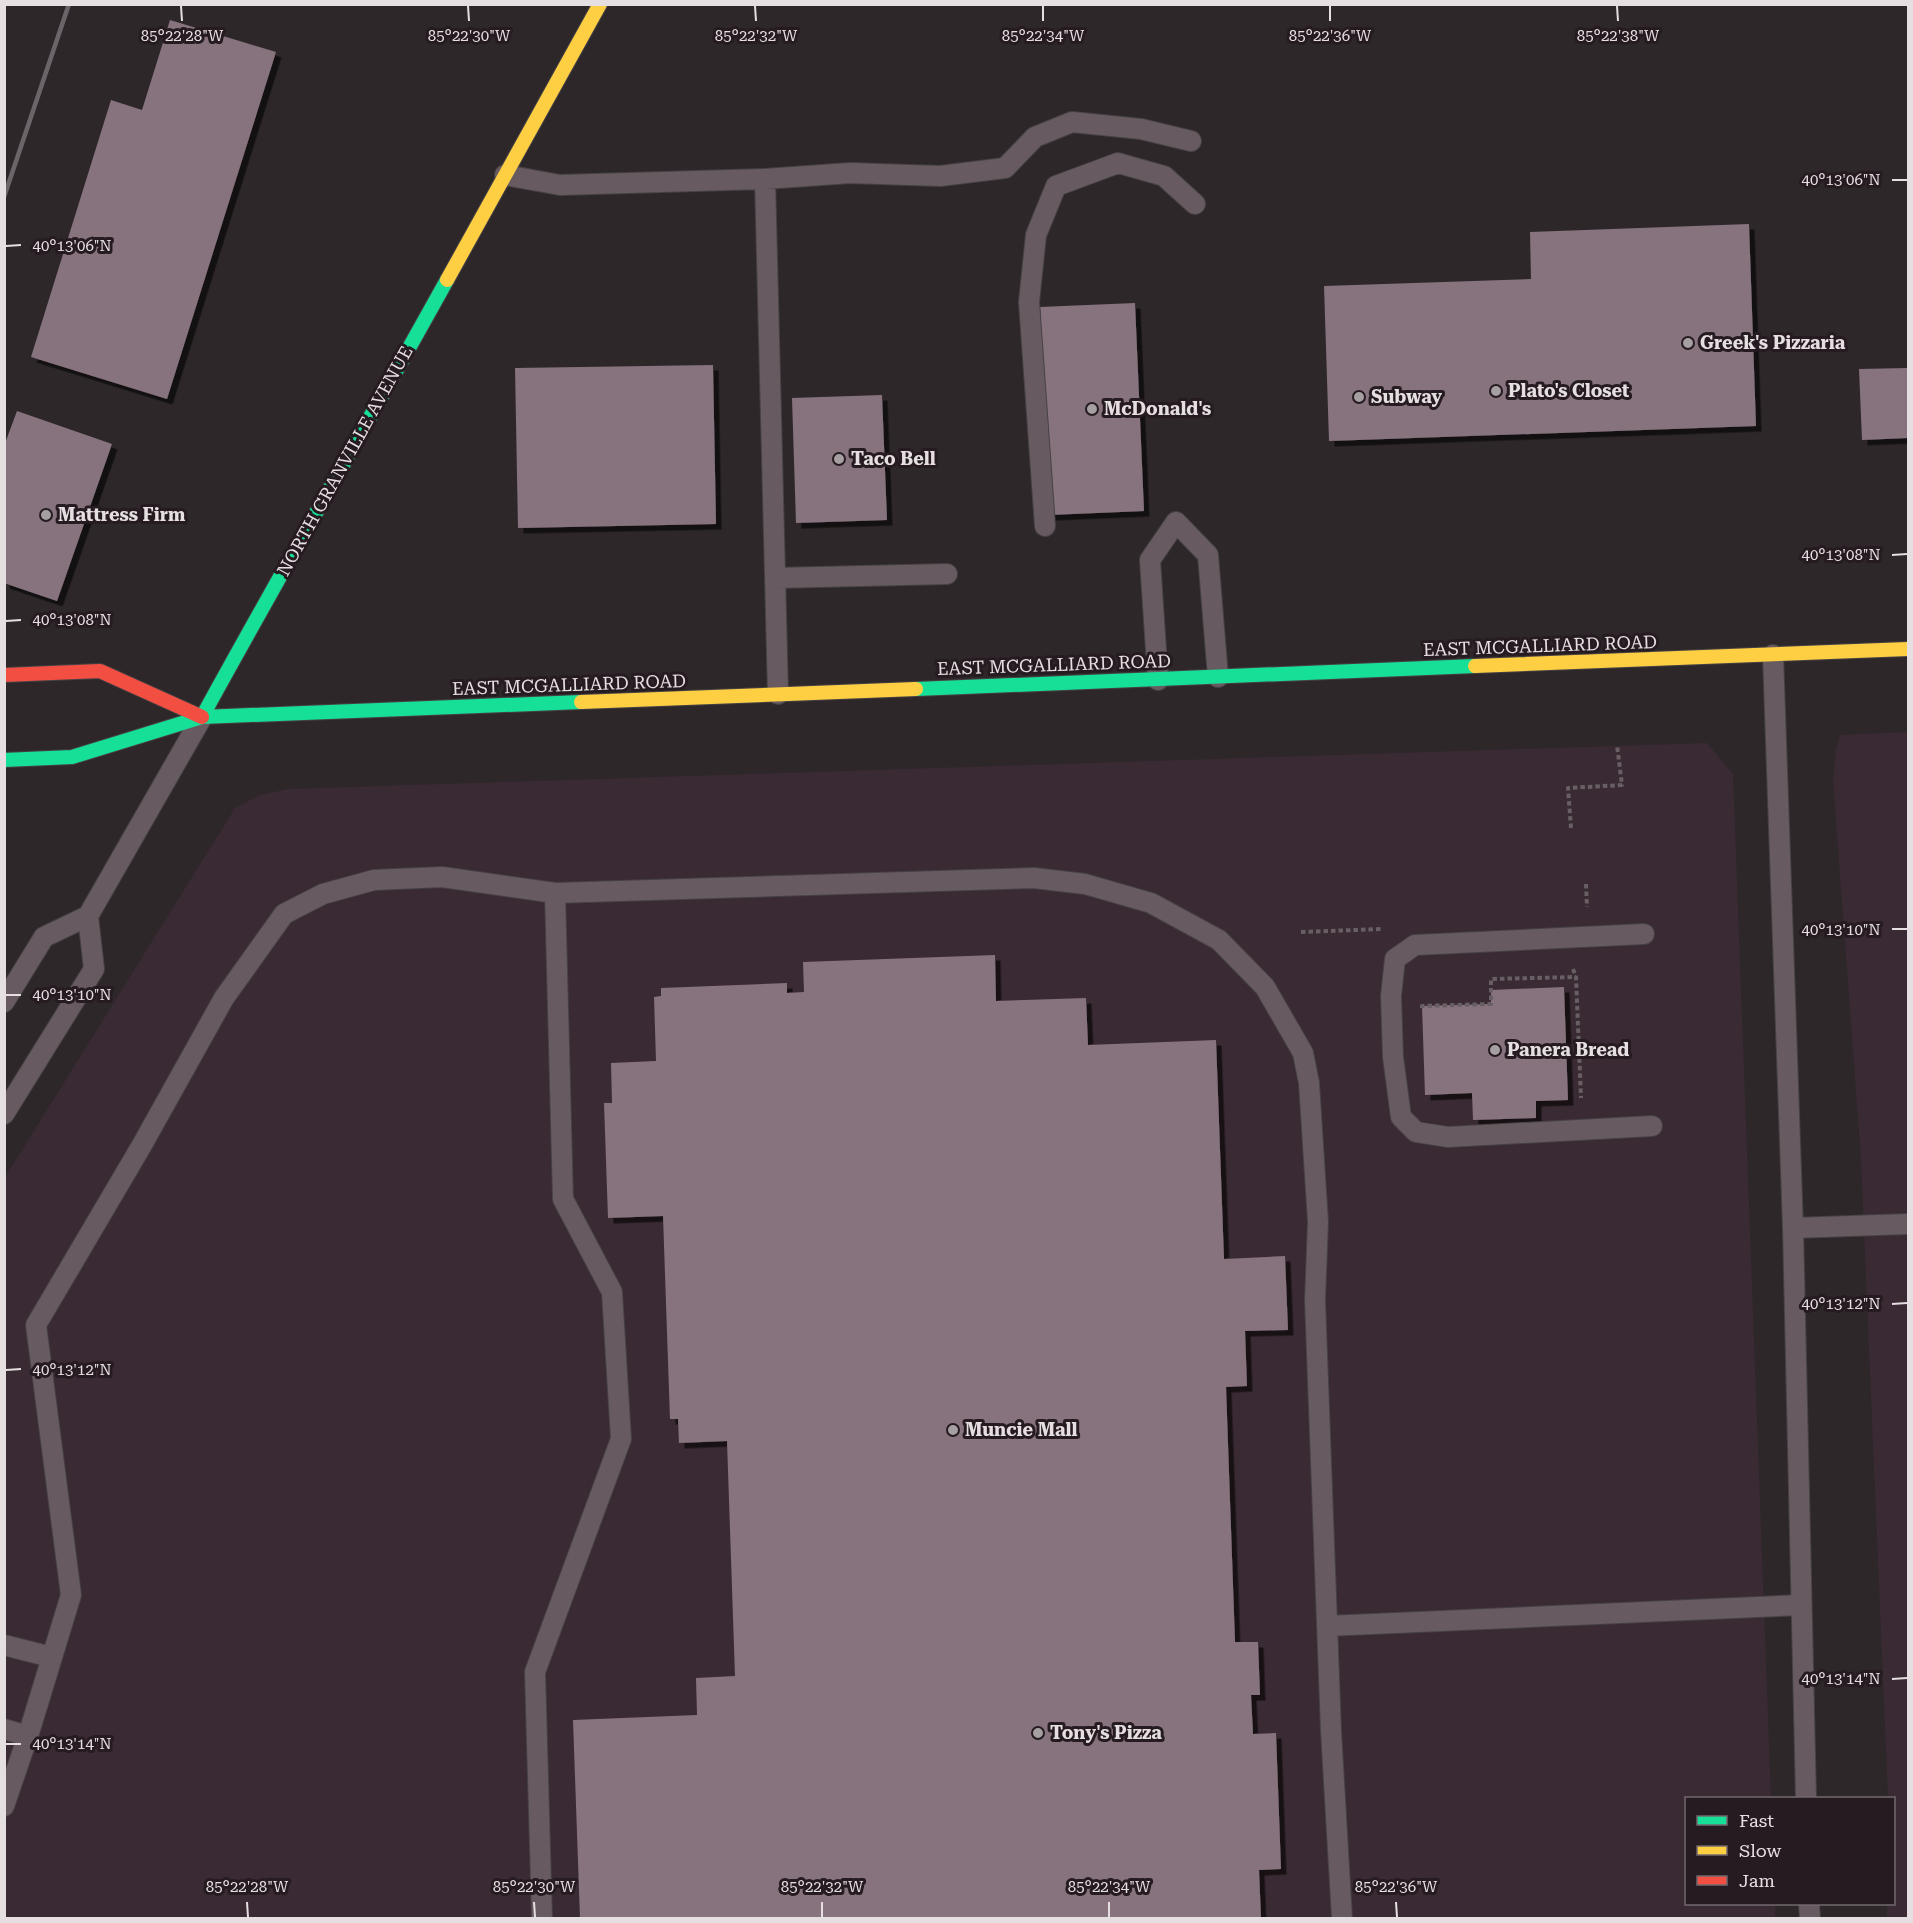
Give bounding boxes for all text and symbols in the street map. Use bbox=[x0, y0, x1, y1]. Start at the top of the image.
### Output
text: 85°22'28"W bbox=[141, 27, 224, 45]
text: 85°22'30"W bbox=[428, 27, 511, 45]
text: 85°22'32"W bbox=[715, 27, 798, 45]
text: 85°22'34"W bbox=[1002, 27, 1085, 45]
text: 85°22'36"W bbox=[1289, 27, 1372, 45]
text: 85°22'38"W bbox=[1577, 27, 1660, 45]
text: 40°13'06"N bbox=[1801, 171, 1881, 189]
text: 40°13'06"N bbox=[32, 237, 112, 255]
place label: Greek's Pizzaria bbox=[1700, 332, 1846, 353]
marker: Greek's Pizzaria bbox=[1681, 336, 1695, 350]
street label: NORTH GRANVILLE AVENUE bbox=[272, 342, 417, 579]
place label: Plato's Closet bbox=[1508, 380, 1629, 401]
marker: Plato's Closet bbox=[1489, 384, 1503, 398]
place label: Subway bbox=[1371, 386, 1442, 407]
marker: Subway bbox=[1352, 390, 1366, 404]
place label: McDonald's bbox=[1104, 398, 1211, 419]
marker: McDonald's bbox=[1085, 402, 1099, 416]
place label: Taco Bell bbox=[851, 448, 936, 469]
marker: Taco Bell bbox=[832, 452, 846, 466]
place label: Mattress Firm bbox=[58, 504, 186, 525]
marker: Mattress Firm bbox=[39, 508, 53, 522]
text: 40°13'08"N bbox=[1801, 546, 1881, 564]
text: 40°13'08"N bbox=[32, 611, 112, 629]
street label: EAST MCGALLIARD ROAD bbox=[1423, 631, 1657, 660]
street label: EAST MCGALLIARD ROAD bbox=[937, 650, 1171, 679]
street label: EAST MCGALLIARD ROAD bbox=[452, 670, 686, 699]
text: 40°13'10"N bbox=[1801, 921, 1881, 939]
text: 40°13'10"N bbox=[32, 986, 112, 1004]
place label: Panera Bread bbox=[1507, 1039, 1629, 1060]
marker: Panera Bread bbox=[1488, 1043, 1502, 1057]
text: 40°13'12"N bbox=[1801, 1295, 1881, 1313]
text: 40°13'12"N bbox=[32, 1361, 112, 1379]
place label: Muncie Mall bbox=[965, 1419, 1078, 1440]
marker: Muncie Mall bbox=[946, 1423, 960, 1437]
text: 40°13'14"N bbox=[1801, 1670, 1881, 1688]
place label: Tony's Pizza bbox=[1050, 1722, 1162, 1743]
marker: Tony's Pizza bbox=[1031, 1726, 1045, 1740]
text: 40°13'14"N bbox=[32, 1735, 112, 1753]
legend bbox=[1685, 1797, 1895, 1905]
text: Fast bbox=[1739, 1810, 1774, 1831]
text: Slow bbox=[1739, 1840, 1781, 1861]
text: Jam bbox=[1739, 1870, 1775, 1891]
text: 85°22'28"W bbox=[206, 1878, 289, 1896]
text: 85°22'30"W bbox=[493, 1878, 576, 1896]
text: 85°22'32"W bbox=[781, 1878, 864, 1896]
text: 85°22'34"W bbox=[1068, 1878, 1151, 1896]
text: 85°22'36"W bbox=[1355, 1878, 1438, 1896]

